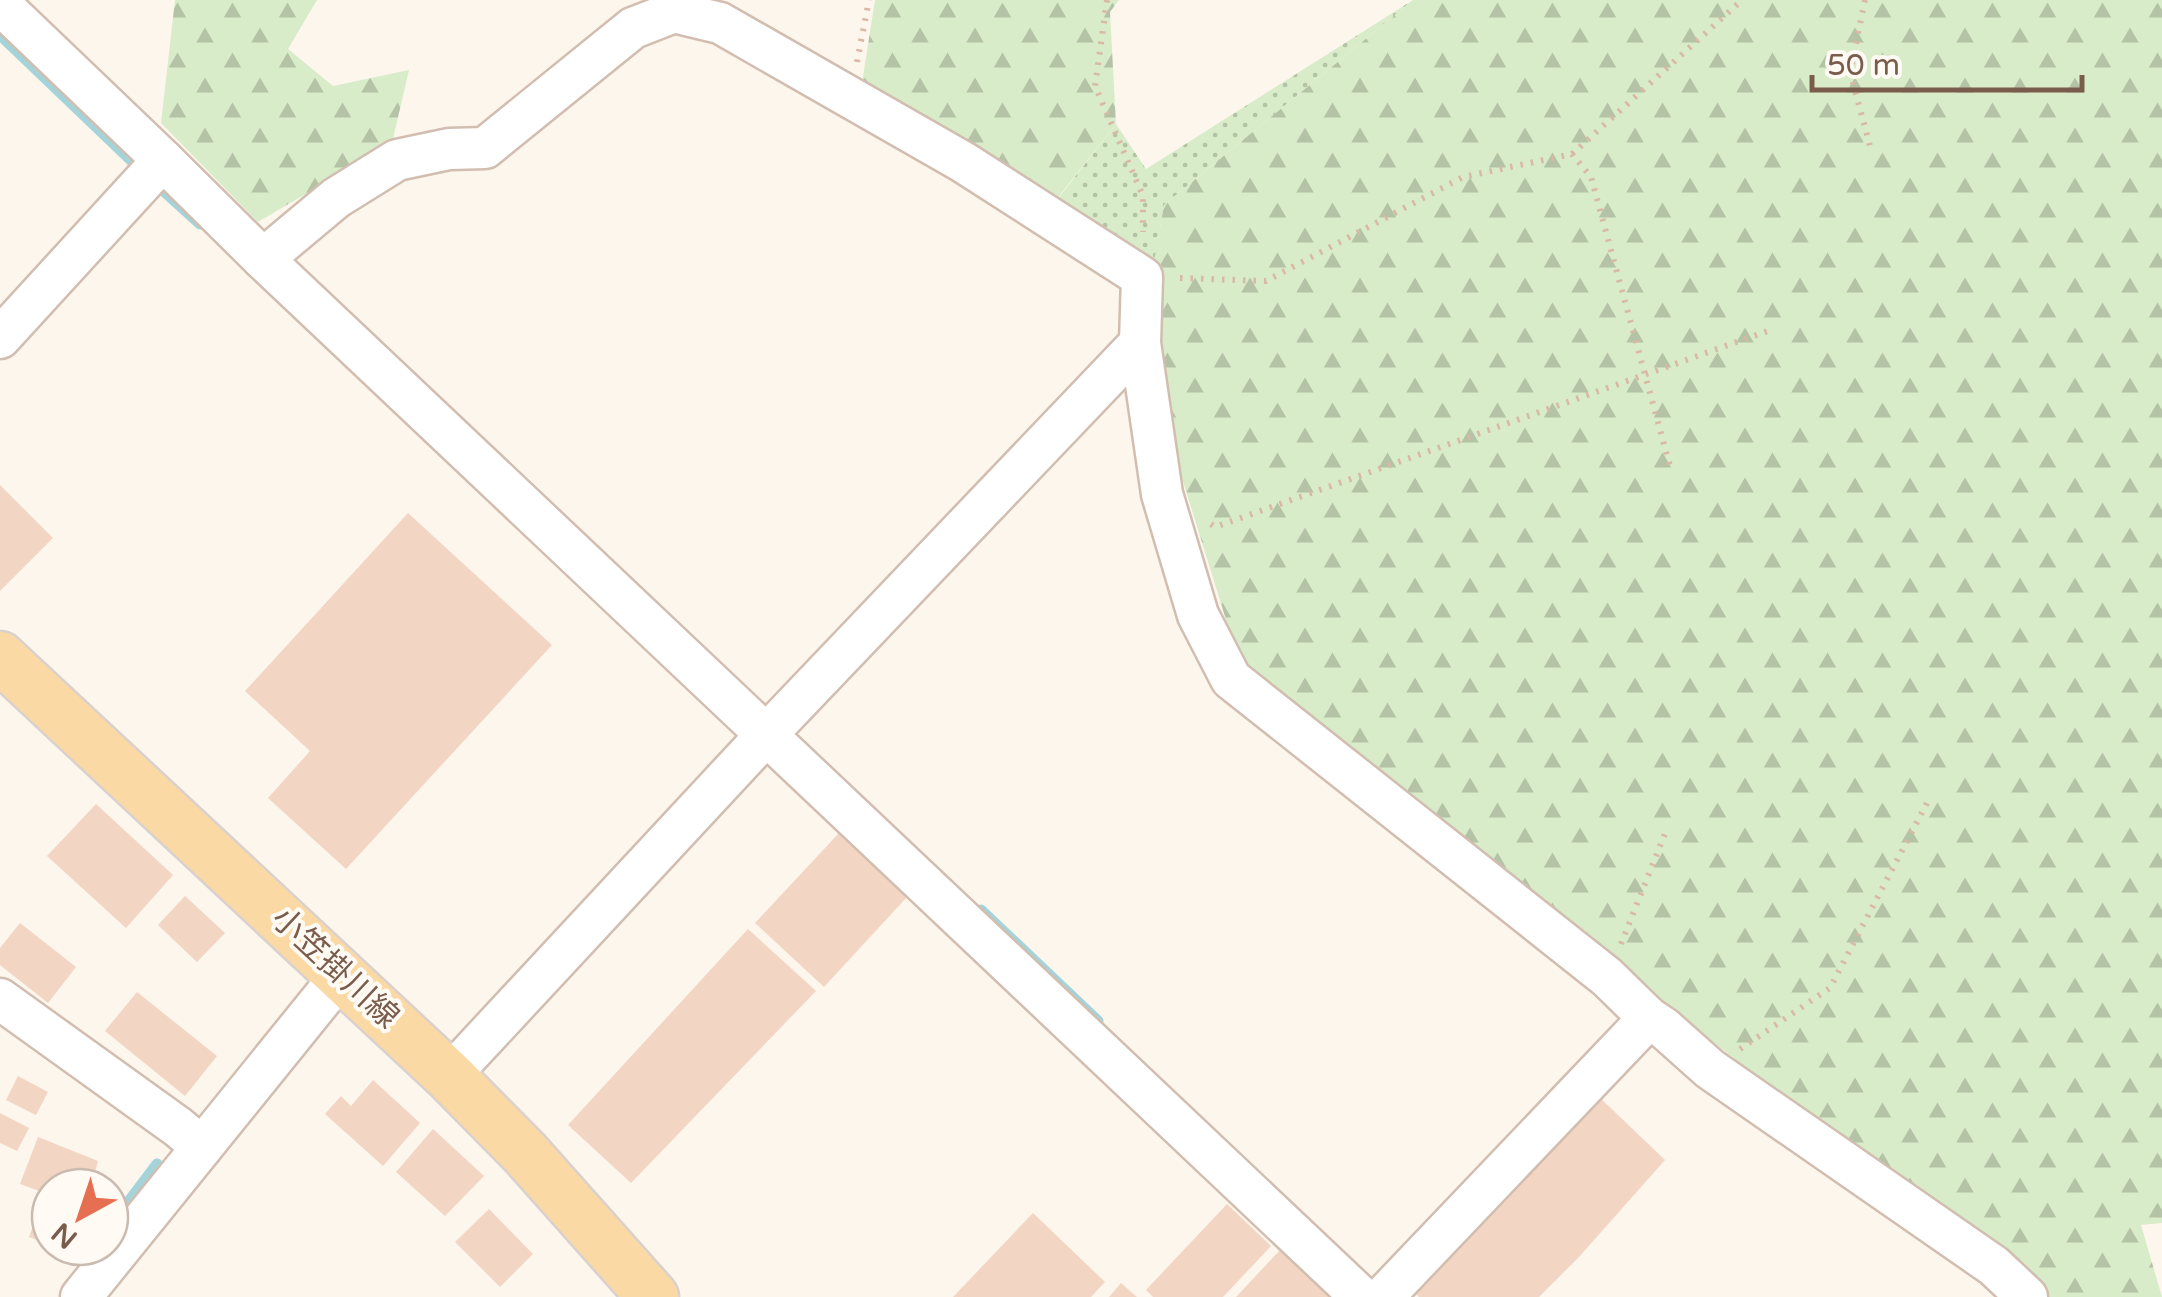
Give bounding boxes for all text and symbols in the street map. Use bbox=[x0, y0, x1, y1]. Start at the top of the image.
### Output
scale bar bbox=[1812, 30, 2082, 92]
text: 50 m bbox=[1827, 47, 1900, 84]
street label: 小笠掛川線 bbox=[264, 900, 406, 1036]
north arrow bbox=[30, 1167, 130, 1267]
text: N bbox=[45, 1215, 84, 1256]

